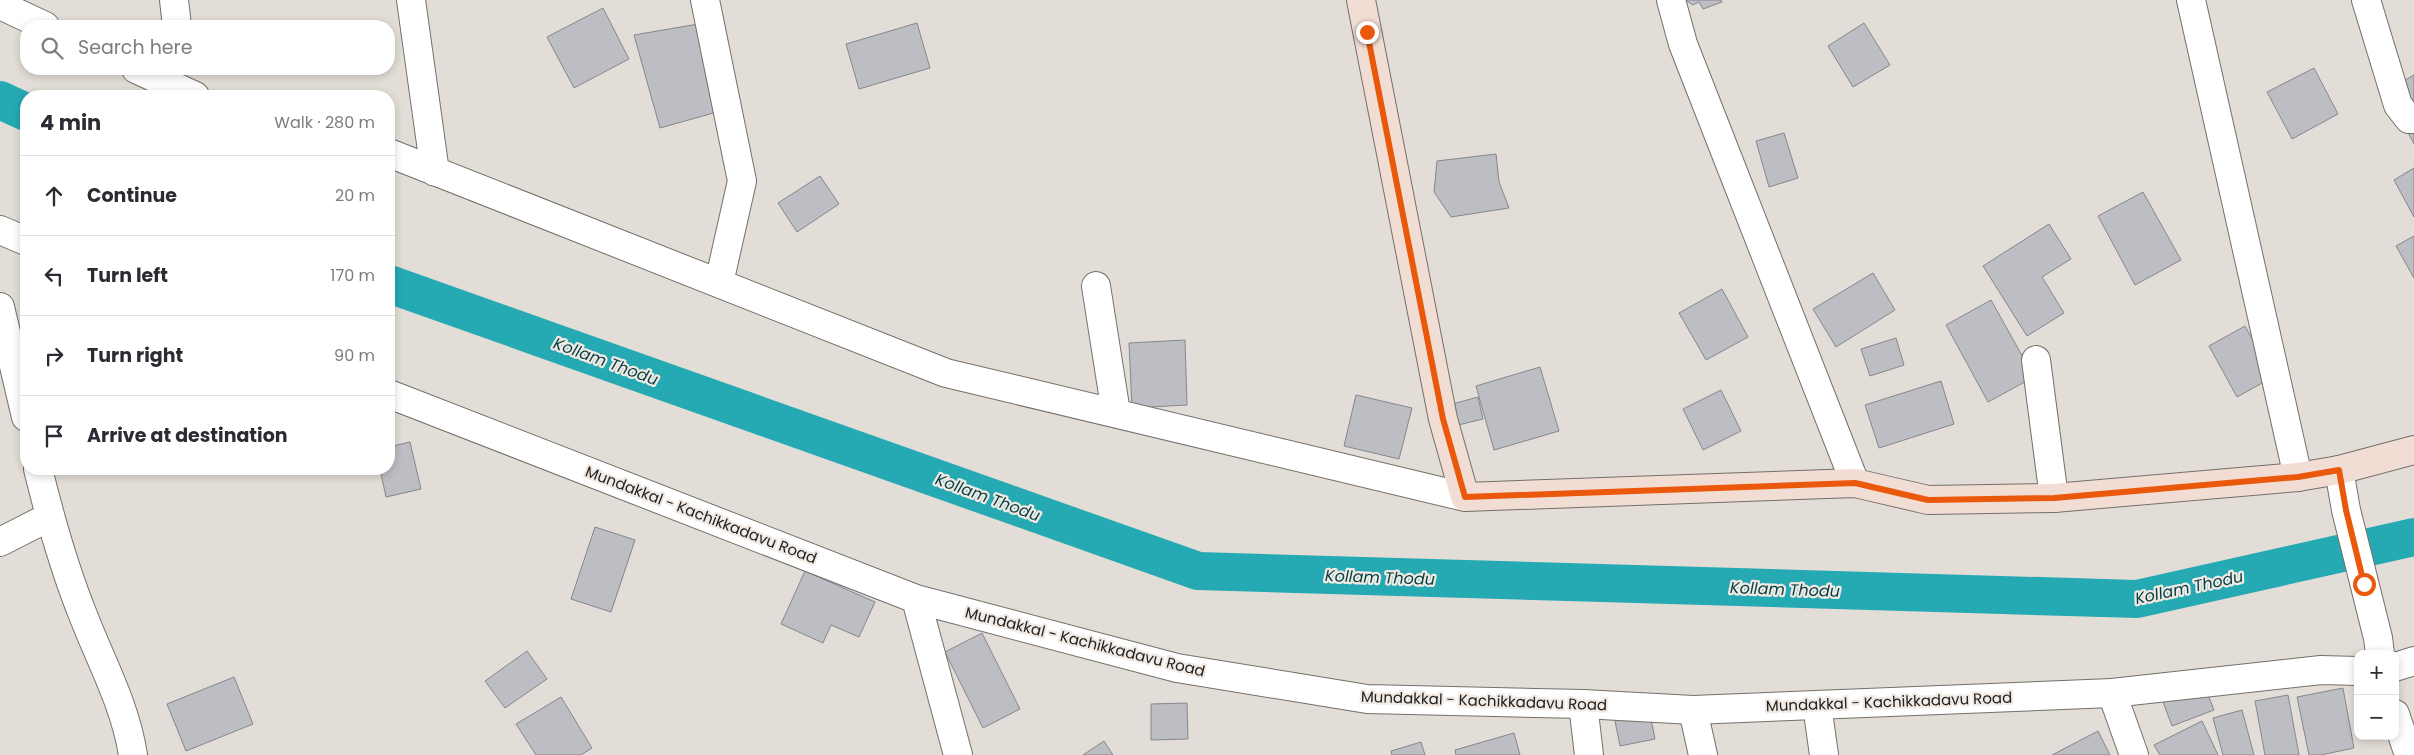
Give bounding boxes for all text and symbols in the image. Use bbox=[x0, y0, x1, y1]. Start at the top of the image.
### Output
search box bbox=[20, 20, 395, 75]
route end bbox=[1356, 21, 1379, 44]
icon: search bbox=[38, 34, 66, 62]
text: Search here bbox=[78, 34, 192, 61]
text: 4 min bbox=[40, 108, 101, 137]
text: Walk · 280 m bbox=[274, 111, 375, 134]
icon: ahead bbox=[40, 182, 68, 210]
text: Continue bbox=[87, 182, 177, 209]
text: 20 m bbox=[335, 184, 375, 207]
icon: left bbox=[40, 262, 68, 290]
text: Turn left bbox=[87, 262, 168, 289]
text: 170 m bbox=[330, 264, 375, 287]
water label: Kollam Thodu bbox=[550, 332, 661, 391]
icon: right bbox=[40, 342, 68, 370]
text: Turn right bbox=[87, 342, 183, 369]
text: 90 m bbox=[334, 344, 375, 367]
icon: arrive bbox=[40, 422, 68, 450]
text: Arrive at destination bbox=[87, 422, 288, 449]
street label: Mundakkal - Kachikkadavu Road bbox=[582, 461, 820, 568]
water label: Kollam Thodu bbox=[932, 468, 1043, 527]
water label: Kollam Thodu bbox=[1325, 564, 1435, 591]
water label: Kollam Thodu bbox=[2133, 565, 2245, 610]
route start bbox=[2353, 573, 2376, 596]
water label: Kollam Thodu bbox=[1730, 576, 1840, 603]
street label: Mundakkal - Kachikkadavu Road bbox=[963, 602, 1207, 682]
map controls bbox=[2354, 650, 2399, 740]
button: + bbox=[2354, 650, 2399, 695]
street label: Mundakkal - Kachikkadavu Road bbox=[1361, 686, 1607, 715]
street label: Mundakkal - Kachikkadavu Road bbox=[1766, 687, 2012, 716]
button: − bbox=[2354, 695, 2399, 740]

